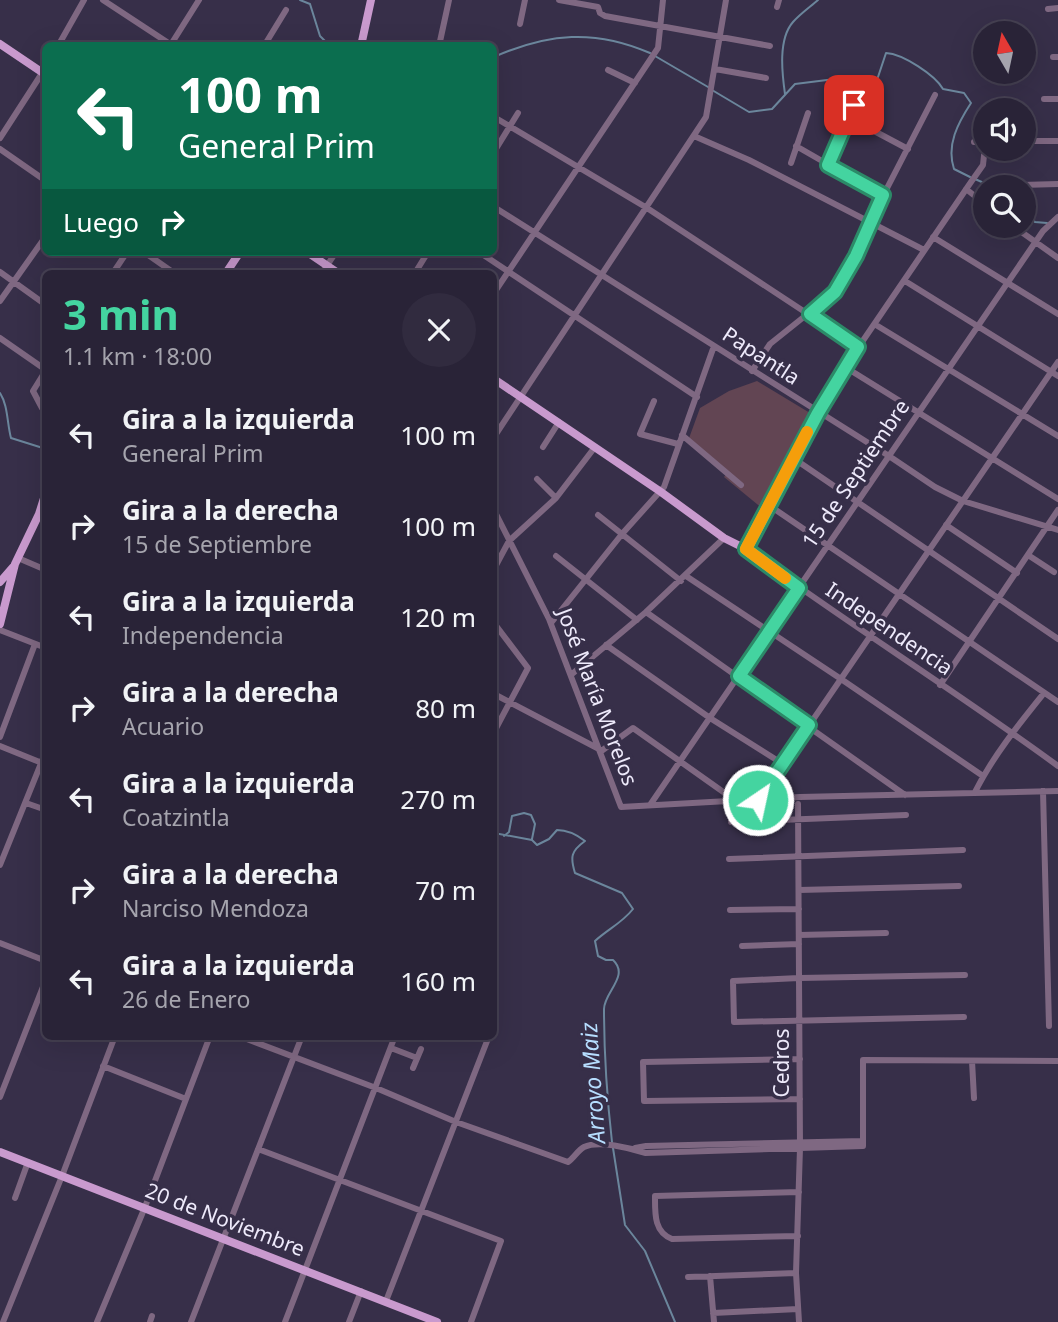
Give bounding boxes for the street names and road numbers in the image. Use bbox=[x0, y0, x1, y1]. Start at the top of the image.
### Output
street label: Papantla bbox=[717, 320, 806, 391]
street label: 15 de Septiembre bbox=[795, 394, 915, 553]
street label: Independencia bbox=[821, 575, 959, 681]
street label: José María Morelos bbox=[550, 602, 645, 789]
street label: Cedros bbox=[767, 1028, 795, 1098]
street label: 20 de Noviembre bbox=[142, 1176, 309, 1262]

